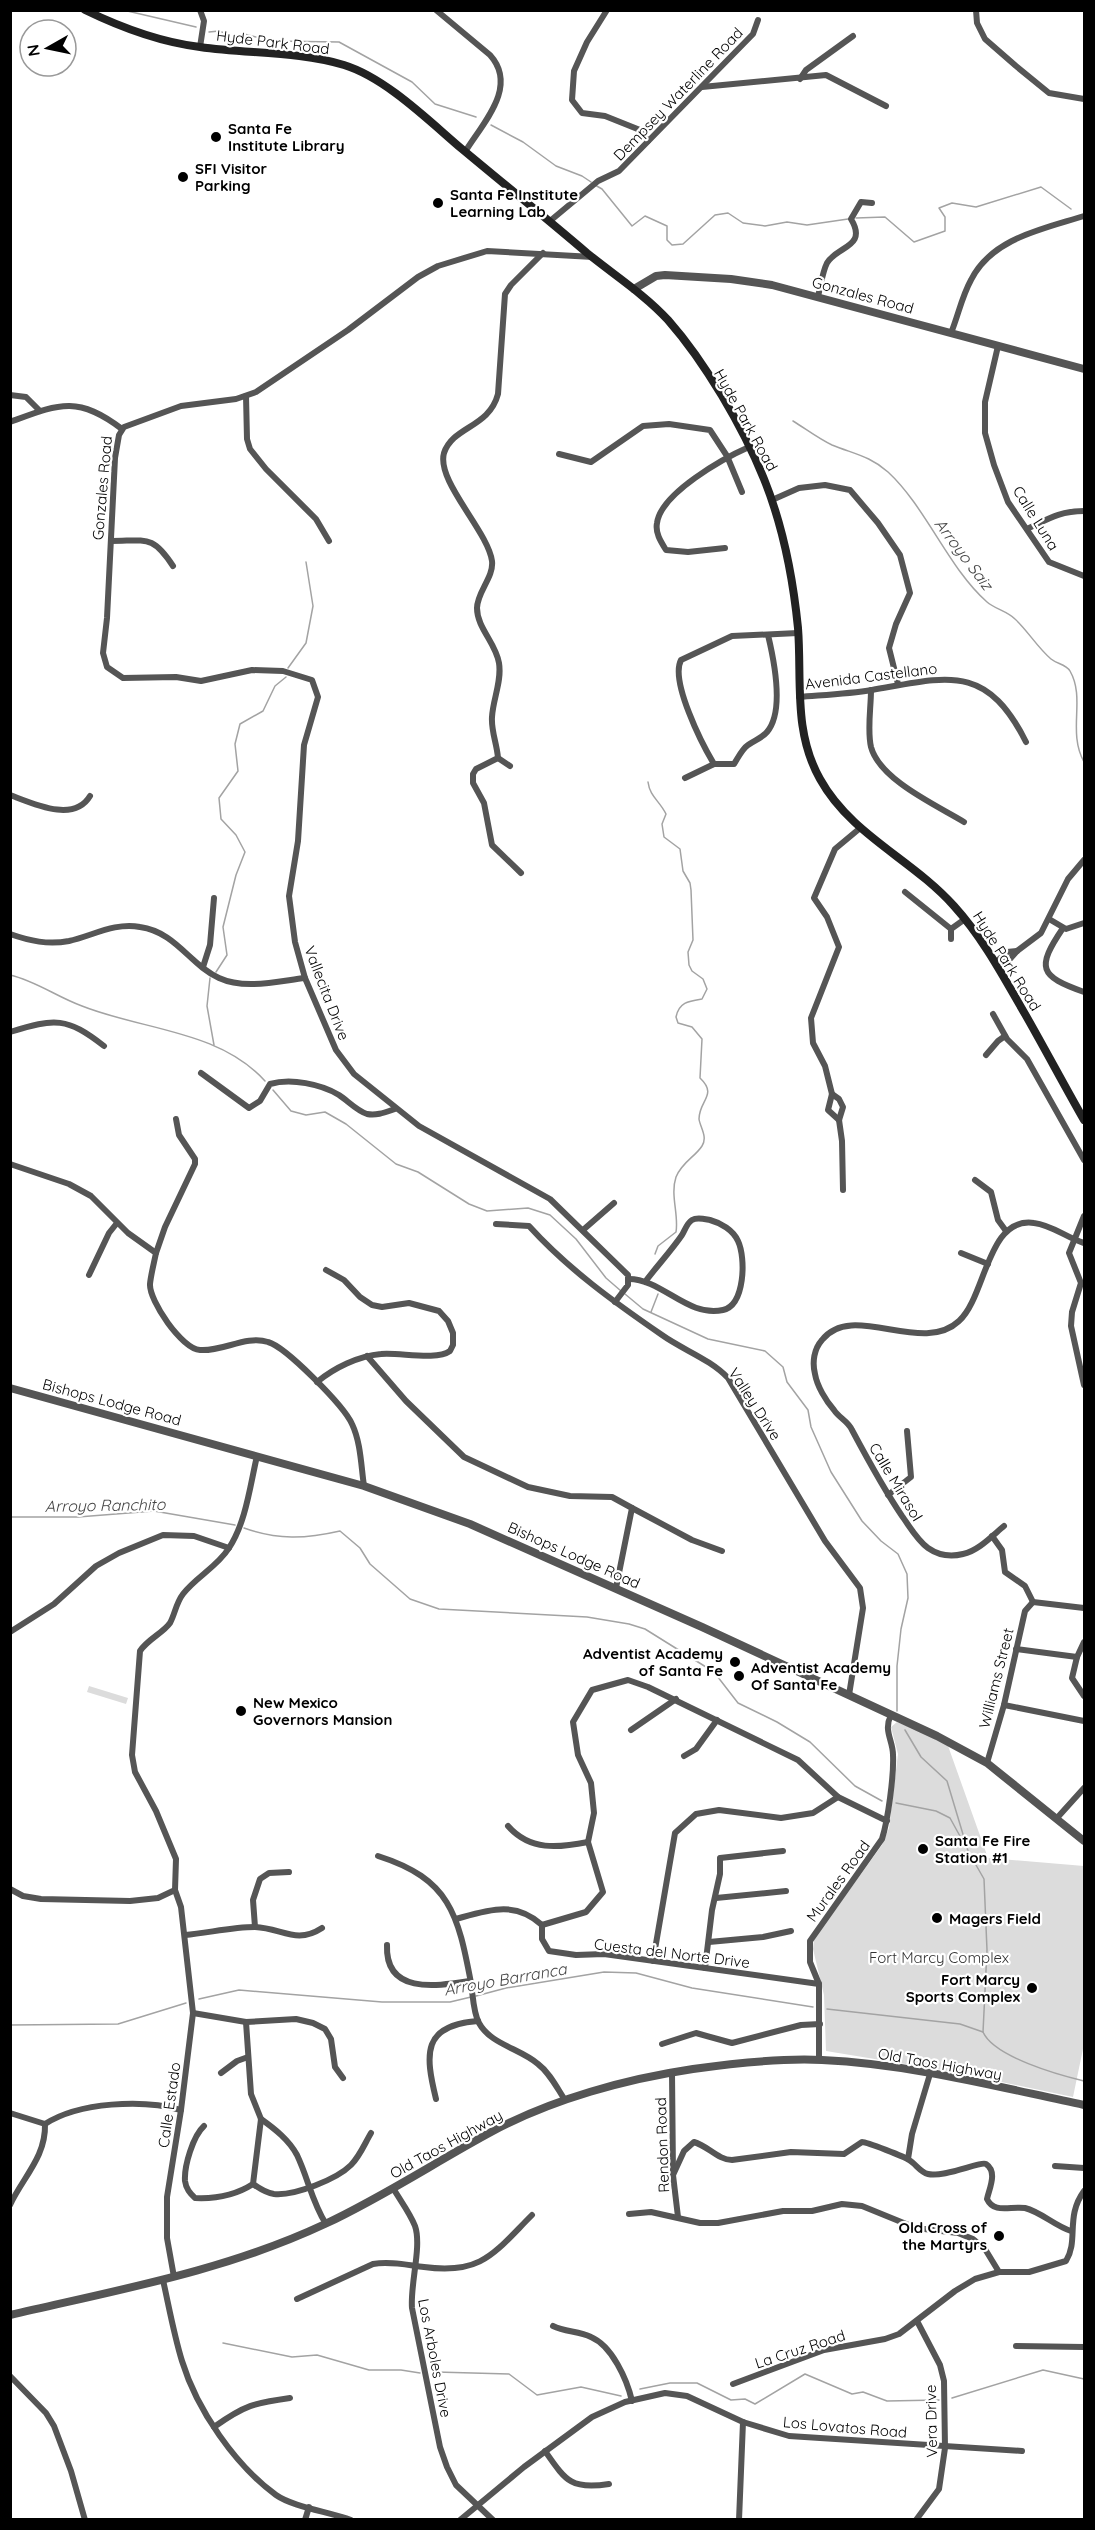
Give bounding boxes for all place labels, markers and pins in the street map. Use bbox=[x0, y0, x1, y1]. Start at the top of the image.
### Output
place label: Santa Fe Institute Library bbox=[228, 119, 344, 155]
marker: Santa Fe Institute Library bbox=[209, 130, 223, 144]
place label: SFI Visitor Parking bbox=[195, 159, 268, 195]
marker: SFI Visitor Parking bbox=[176, 170, 190, 184]
place label: Santa Fe Institute Learning Lab bbox=[450, 185, 578, 221]
marker: Santa Fe Institute Learning Lab bbox=[431, 196, 445, 210]
place label: Adventist Academy of Santa Fe bbox=[583, 1644, 723, 1680]
marker: Adventist Academy of Santa Fe bbox=[728, 1655, 742, 1669]
place label: Adventist Academy Of Santa Fe bbox=[751, 1658, 891, 1694]
marker: Adventist Academy Of Santa Fe bbox=[732, 1669, 746, 1683]
place label: New Mexico Governors Mansion bbox=[253, 1693, 392, 1729]
marker: New Mexico Governors Mansion bbox=[234, 1704, 248, 1718]
place label: Santa Fe Fire Station #1 bbox=[935, 1831, 1030, 1867]
marker: Santa Fe Fire Station #1 bbox=[916, 1842, 930, 1856]
place label: Magers Field bbox=[949, 1909, 1041, 1928]
marker: Magers Field bbox=[930, 1911, 944, 1925]
place label: Fort Marcy Sports Complex bbox=[906, 1970, 1021, 2006]
marker: Fort Marcy Sports Complex bbox=[1025, 1981, 1039, 1995]
place label: Old Cross of the Martyrs bbox=[899, 2218, 987, 2254]
marker: Old Cross of the Martyrs bbox=[992, 2229, 1006, 2243]

